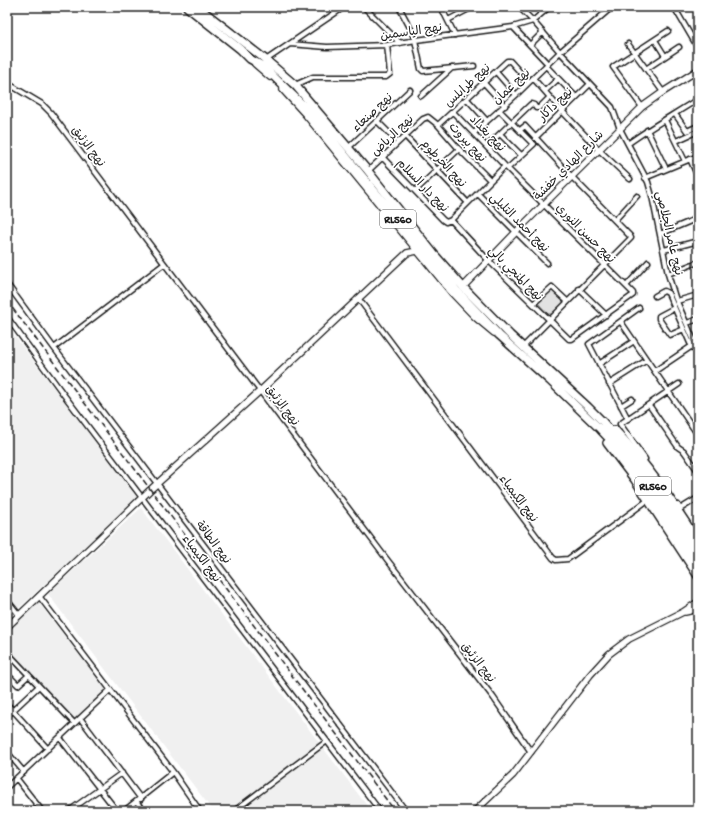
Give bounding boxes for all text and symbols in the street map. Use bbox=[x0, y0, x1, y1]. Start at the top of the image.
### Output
street label: نهج الياسمين bbox=[379, 22, 443, 44]
street label: نهج طرابلس bbox=[443, 62, 494, 111]
street label: نهج عمان bbox=[491, 67, 534, 108]
street label: نهج داكار bbox=[536, 86, 577, 126]
street label: نهج صنعاء bbox=[350, 91, 397, 136]
street label: نهج الرياض bbox=[369, 113, 418, 160]
street label: نهج بغداد bbox=[466, 113, 507, 156]
street label: نهج بيروت bbox=[445, 121, 488, 166]
street label: نهج الزئبق bbox=[68, 124, 107, 170]
street label: شارع الهادي خفشة bbox=[531, 128, 607, 204]
street label: نهج الخرطوم bbox=[417, 137, 469, 191]
street label: نهج دار السلام bbox=[393, 157, 451, 216]
street label: نهج أحمد التليلي bbox=[485, 189, 553, 257]
street label: نهج عامر الجلاصي bbox=[650, 190, 685, 277]
street label: نهج حسن النوري bbox=[552, 202, 617, 267]
road number: RL560 bbox=[380, 210, 416, 228]
street label: نهج المنجي بالي bbox=[483, 244, 545, 306]
street label: نهج الزئبق bbox=[262, 383, 301, 429]
street label: نهج الكيمياء bbox=[495, 473, 540, 526]
road number: RL560 bbox=[635, 477, 671, 495]
street label: نهج الطاقة bbox=[192, 519, 233, 567]
street label: نهج الكيمياء bbox=[178, 533, 223, 586]
street label: نهج الزئبق bbox=[457, 640, 498, 686]

